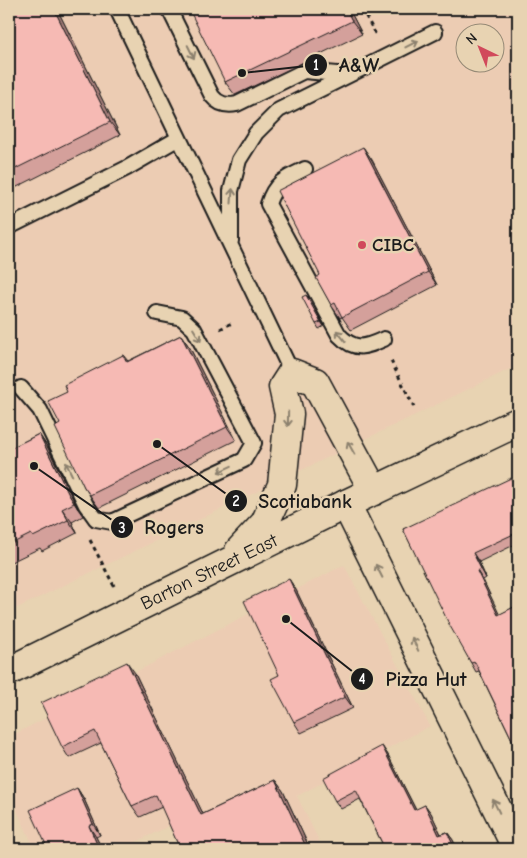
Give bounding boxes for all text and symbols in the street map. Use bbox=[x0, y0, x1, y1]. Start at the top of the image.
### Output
north arrow bbox=[454, 22, 504, 72]
text: N bbox=[462, 30, 481, 48]
one-way arrow bbox=[404, 39, 419, 48]
one-way arrow bbox=[186, 45, 196, 60]
callout: A&W bbox=[303, 47, 389, 82]
text: A&W bbox=[339, 54, 379, 77]
text: 1 bbox=[313, 56, 319, 74]
one-way arrow bbox=[227, 188, 236, 204]
place label: CIBC bbox=[372, 234, 415, 256]
marker: CIBC bbox=[356, 239, 368, 251]
one-way arrow bbox=[192, 328, 202, 342]
one-way arrow bbox=[336, 329, 347, 342]
one-way arrow bbox=[283, 410, 292, 426]
one-way arrow bbox=[346, 441, 355, 456]
one-way arrow bbox=[64, 462, 74, 477]
one-way arrow bbox=[218, 465, 233, 474]
callout: Scotiabank bbox=[223, 483, 362, 518]
text: Scotiabank bbox=[258, 490, 352, 513]
text: 2 bbox=[232, 492, 240, 510]
callout: Rogers bbox=[109, 510, 213, 545]
text: Rogers bbox=[144, 516, 204, 539]
text: 3 bbox=[118, 519, 126, 537]
street label: Barton Street East bbox=[137, 529, 281, 615]
one-way arrow bbox=[374, 564, 384, 579]
one-way arrow bbox=[410, 637, 420, 652]
callout: Pizza Hut bbox=[350, 661, 476, 696]
text: Pizza Hut bbox=[385, 668, 467, 691]
text: 4 bbox=[358, 670, 366, 688]
one-way arrow bbox=[490, 798, 500, 813]

